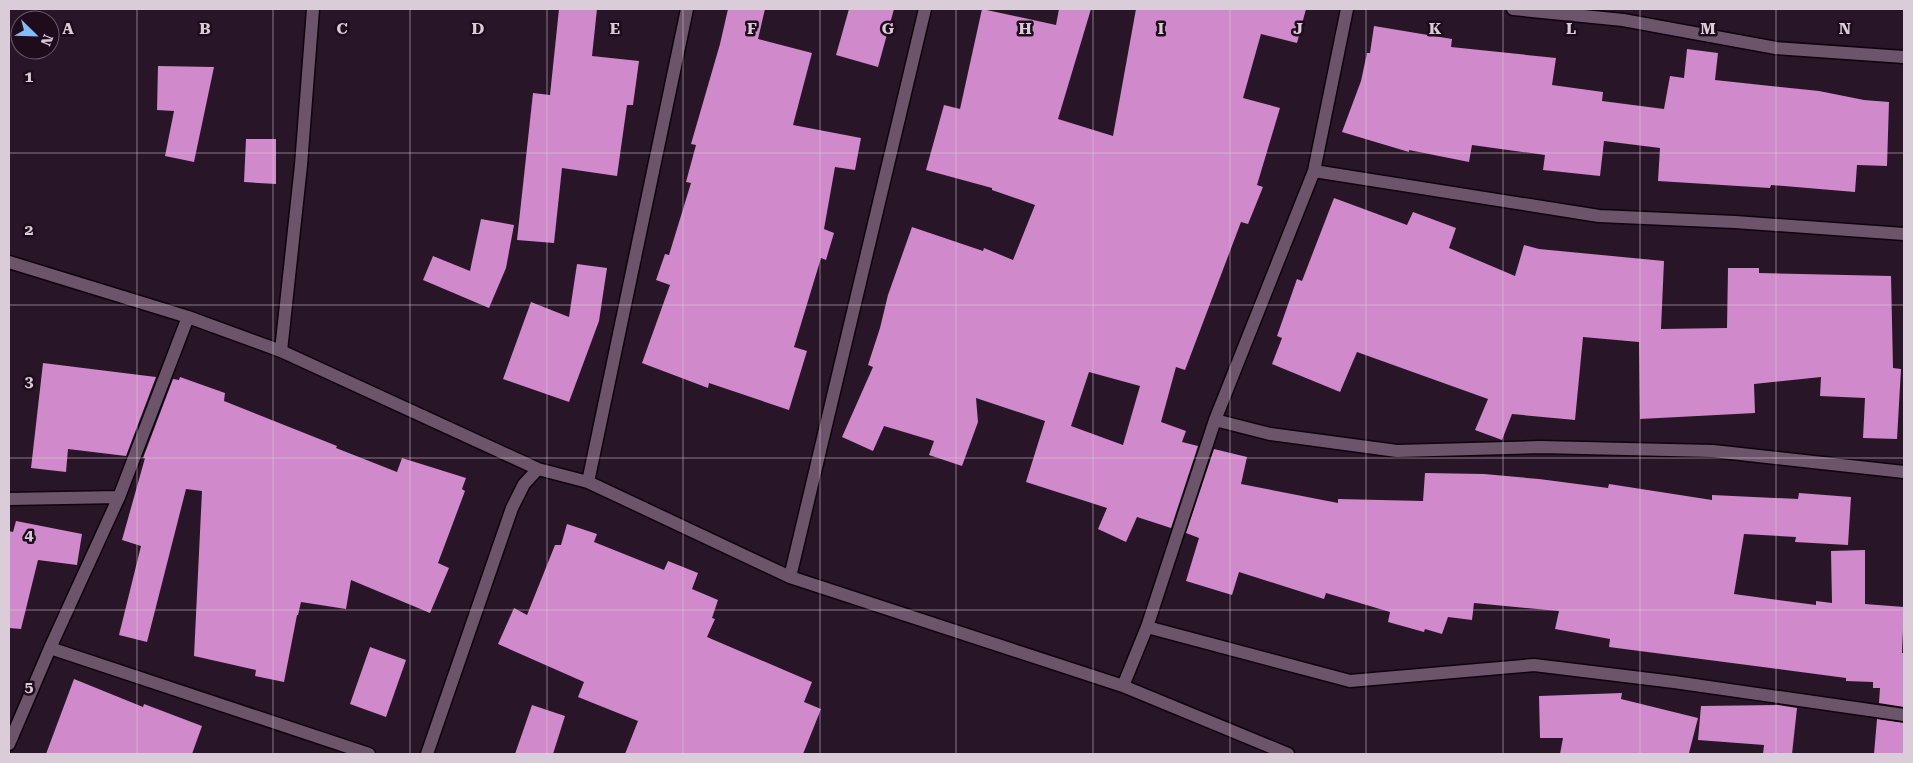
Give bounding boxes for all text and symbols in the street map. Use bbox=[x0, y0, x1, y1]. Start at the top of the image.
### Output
north arrow bbox=[10, 10, 60, 60]
text: A bbox=[62, 19, 74, 38]
text: B bbox=[199, 19, 211, 38]
text: C bbox=[336, 19, 348, 38]
text: D bbox=[472, 19, 485, 38]
text: E bbox=[610, 19, 620, 38]
text: F bbox=[747, 19, 757, 38]
text: G bbox=[882, 19, 895, 38]
text: H bbox=[1018, 19, 1032, 38]
text: I bbox=[1158, 19, 1164, 38]
text: J bbox=[1293, 19, 1303, 38]
text: K bbox=[1429, 19, 1442, 38]
text: L bbox=[1566, 19, 1576, 38]
text: M bbox=[1700, 19, 1716, 38]
text: N bbox=[1839, 19, 1851, 38]
text: N bbox=[37, 32, 56, 48]
text: 1 bbox=[25, 67, 34, 86]
text: 2 bbox=[25, 220, 34, 239]
text: 3 bbox=[25, 372, 34, 391]
text: 4 bbox=[25, 525, 34, 544]
text: 5 bbox=[25, 677, 34, 696]

